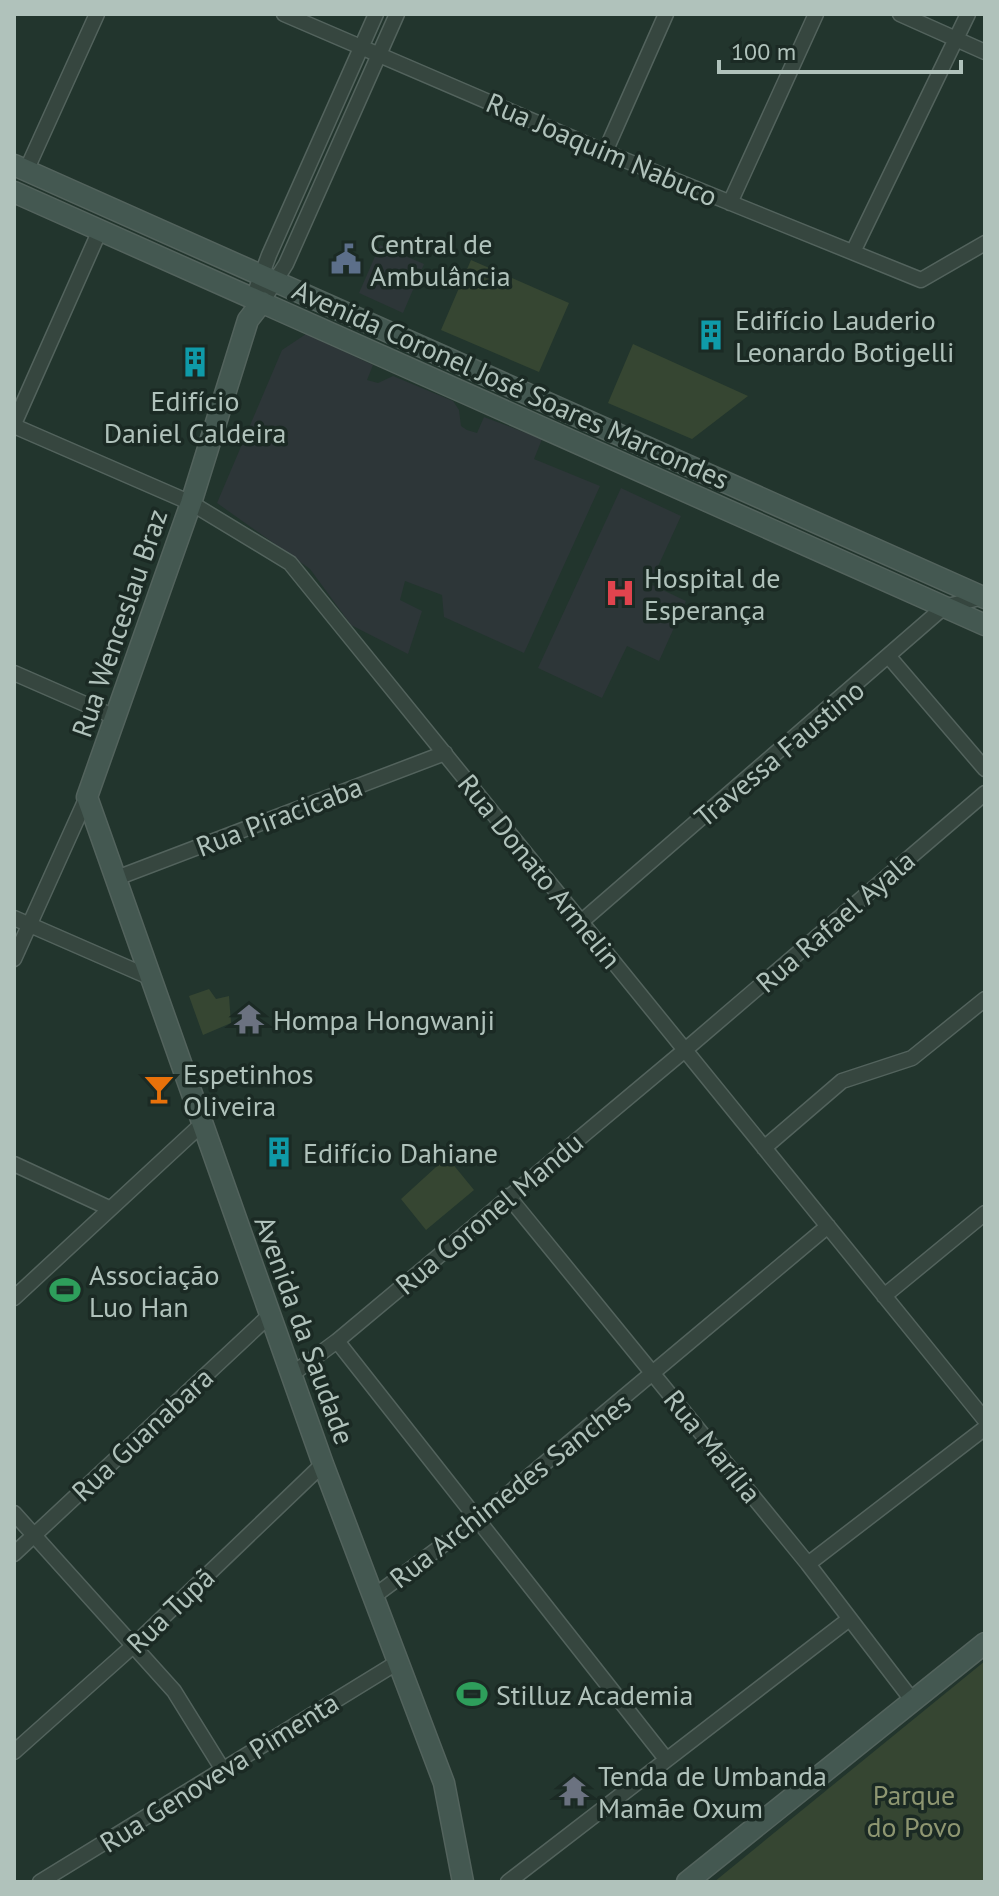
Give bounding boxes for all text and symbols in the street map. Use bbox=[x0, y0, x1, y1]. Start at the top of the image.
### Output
scale bar bbox=[719, 24, 961, 74]
text: 100 m bbox=[731, 36, 796, 67]
street label: Rua Joaquim Nabuco bbox=[481, 84, 723, 214]
place label: Central de Ambulância bbox=[370, 225, 511, 294]
public building icon: Central de Ambulância bbox=[329, 242, 363, 276]
street label: Avenida Coronel José Soares Marcondes bbox=[287, 271, 735, 497]
place label: Edifício Lauderio Leonardo Botigelli bbox=[735, 301, 955, 370]
building icon: Edifício Lauderio Leonardo Botigelli bbox=[694, 318, 728, 352]
building icon: Edifício Daniel Caldeira bbox=[178, 345, 212, 379]
place label: Edifício Daniel Caldeira bbox=[104, 382, 286, 451]
street label: Rua Wenceslau Braz bbox=[63, 504, 175, 742]
place label: Hospital de Esperança bbox=[644, 559, 781, 628]
hospital icon: Hospital de Esperança bbox=[603, 576, 637, 610]
street label: Travessa Faustino bbox=[686, 671, 872, 835]
street label: Rua Donato Armelin bbox=[450, 766, 630, 976]
street label: Rua Piracicaba bbox=[191, 767, 367, 865]
street label: Rua Rafael Ayala bbox=[748, 842, 922, 1000]
place label: Hompa Hongwanji bbox=[273, 1001, 495, 1038]
temple icon: Hompa Hongwanji bbox=[232, 1002, 266, 1036]
place label: Espetinhos Oliveira bbox=[183, 1055, 314, 1124]
bar icon: Espetinhos Oliveira bbox=[142, 1072, 176, 1106]
street label: Rua Coronel Mandu bbox=[387, 1124, 591, 1302]
place label: Edifício Dahiane bbox=[303, 1134, 498, 1171]
building icon: Edifício Dahiane bbox=[262, 1135, 296, 1169]
street label: Avenida da Saudade bbox=[246, 1211, 364, 1449]
place label: Associação Luo Han bbox=[89, 1256, 220, 1325]
sports icon: Associação Luo Han bbox=[48, 1273, 82, 1307]
street label: Rua Guanabara bbox=[63, 1359, 221, 1509]
street label: Rua Marília bbox=[656, 1382, 770, 1510]
street label: Rua Archimedes Sanches bbox=[382, 1384, 638, 1596]
street label: Rua Tupã bbox=[118, 1559, 222, 1661]
place label: Stilluz Academia bbox=[496, 1676, 694, 1713]
sports icon: Stilluz Academia bbox=[455, 1677, 489, 1711]
street label: Rua Genoveva Pimenta bbox=[93, 1684, 345, 1860]
place label: Tenda de Umbanda Mamãe Oxum bbox=[598, 1757, 827, 1826]
temple icon: Tenda de Umbanda Mamãe Oxum bbox=[557, 1774, 591, 1808]
park label: Parque do Povo bbox=[866, 1776, 962, 1845]

